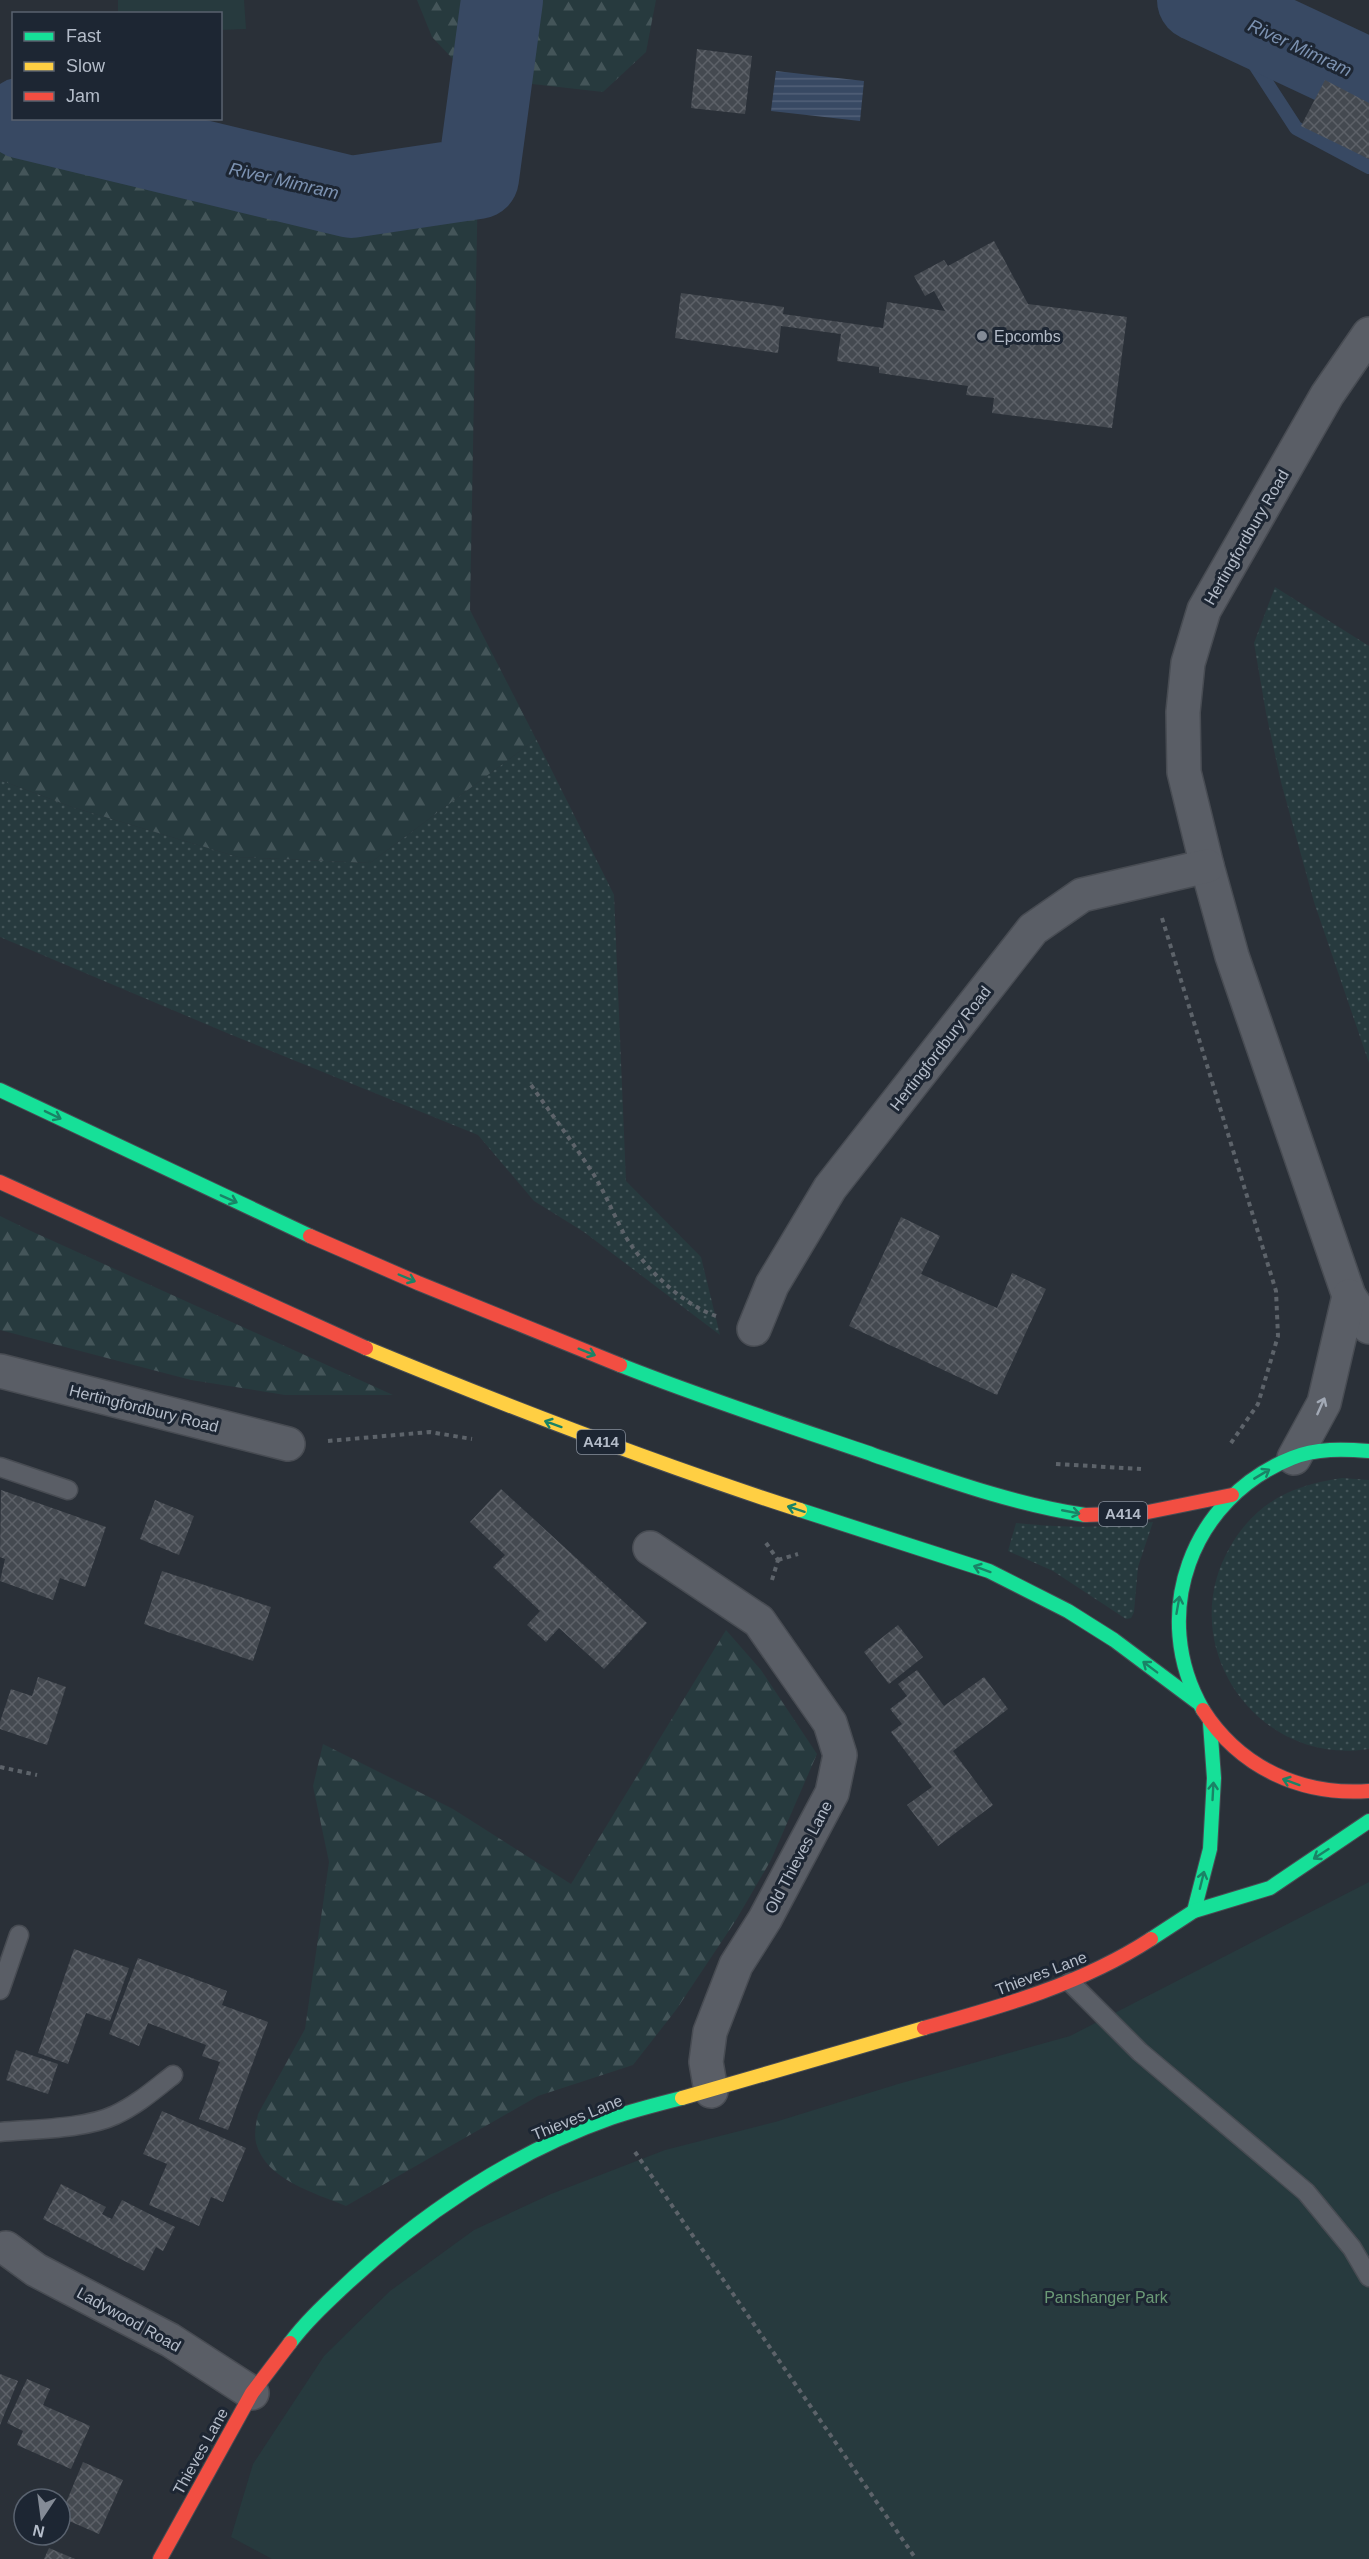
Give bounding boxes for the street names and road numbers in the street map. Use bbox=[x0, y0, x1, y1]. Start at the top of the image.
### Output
street label: Hertingfordbury Road bbox=[1201, 467, 1292, 608]
street label: Hertingfordbury Road bbox=[887, 983, 994, 1114]
street label: Hertingfordbury Road bbox=[68, 1382, 220, 1435]
road number: A414 bbox=[577, 1430, 625, 1454]
road number: A414 bbox=[1099, 1502, 1147, 1526]
street label: Old Thieves Lane bbox=[762, 1798, 835, 1916]
street label: Thieves Lane bbox=[993, 1948, 1089, 1999]
street label: Thieves Lane bbox=[529, 2092, 625, 2143]
street label: Ladywood Road bbox=[74, 2284, 183, 2355]
street label: Thieves Lane bbox=[170, 2405, 231, 2497]

